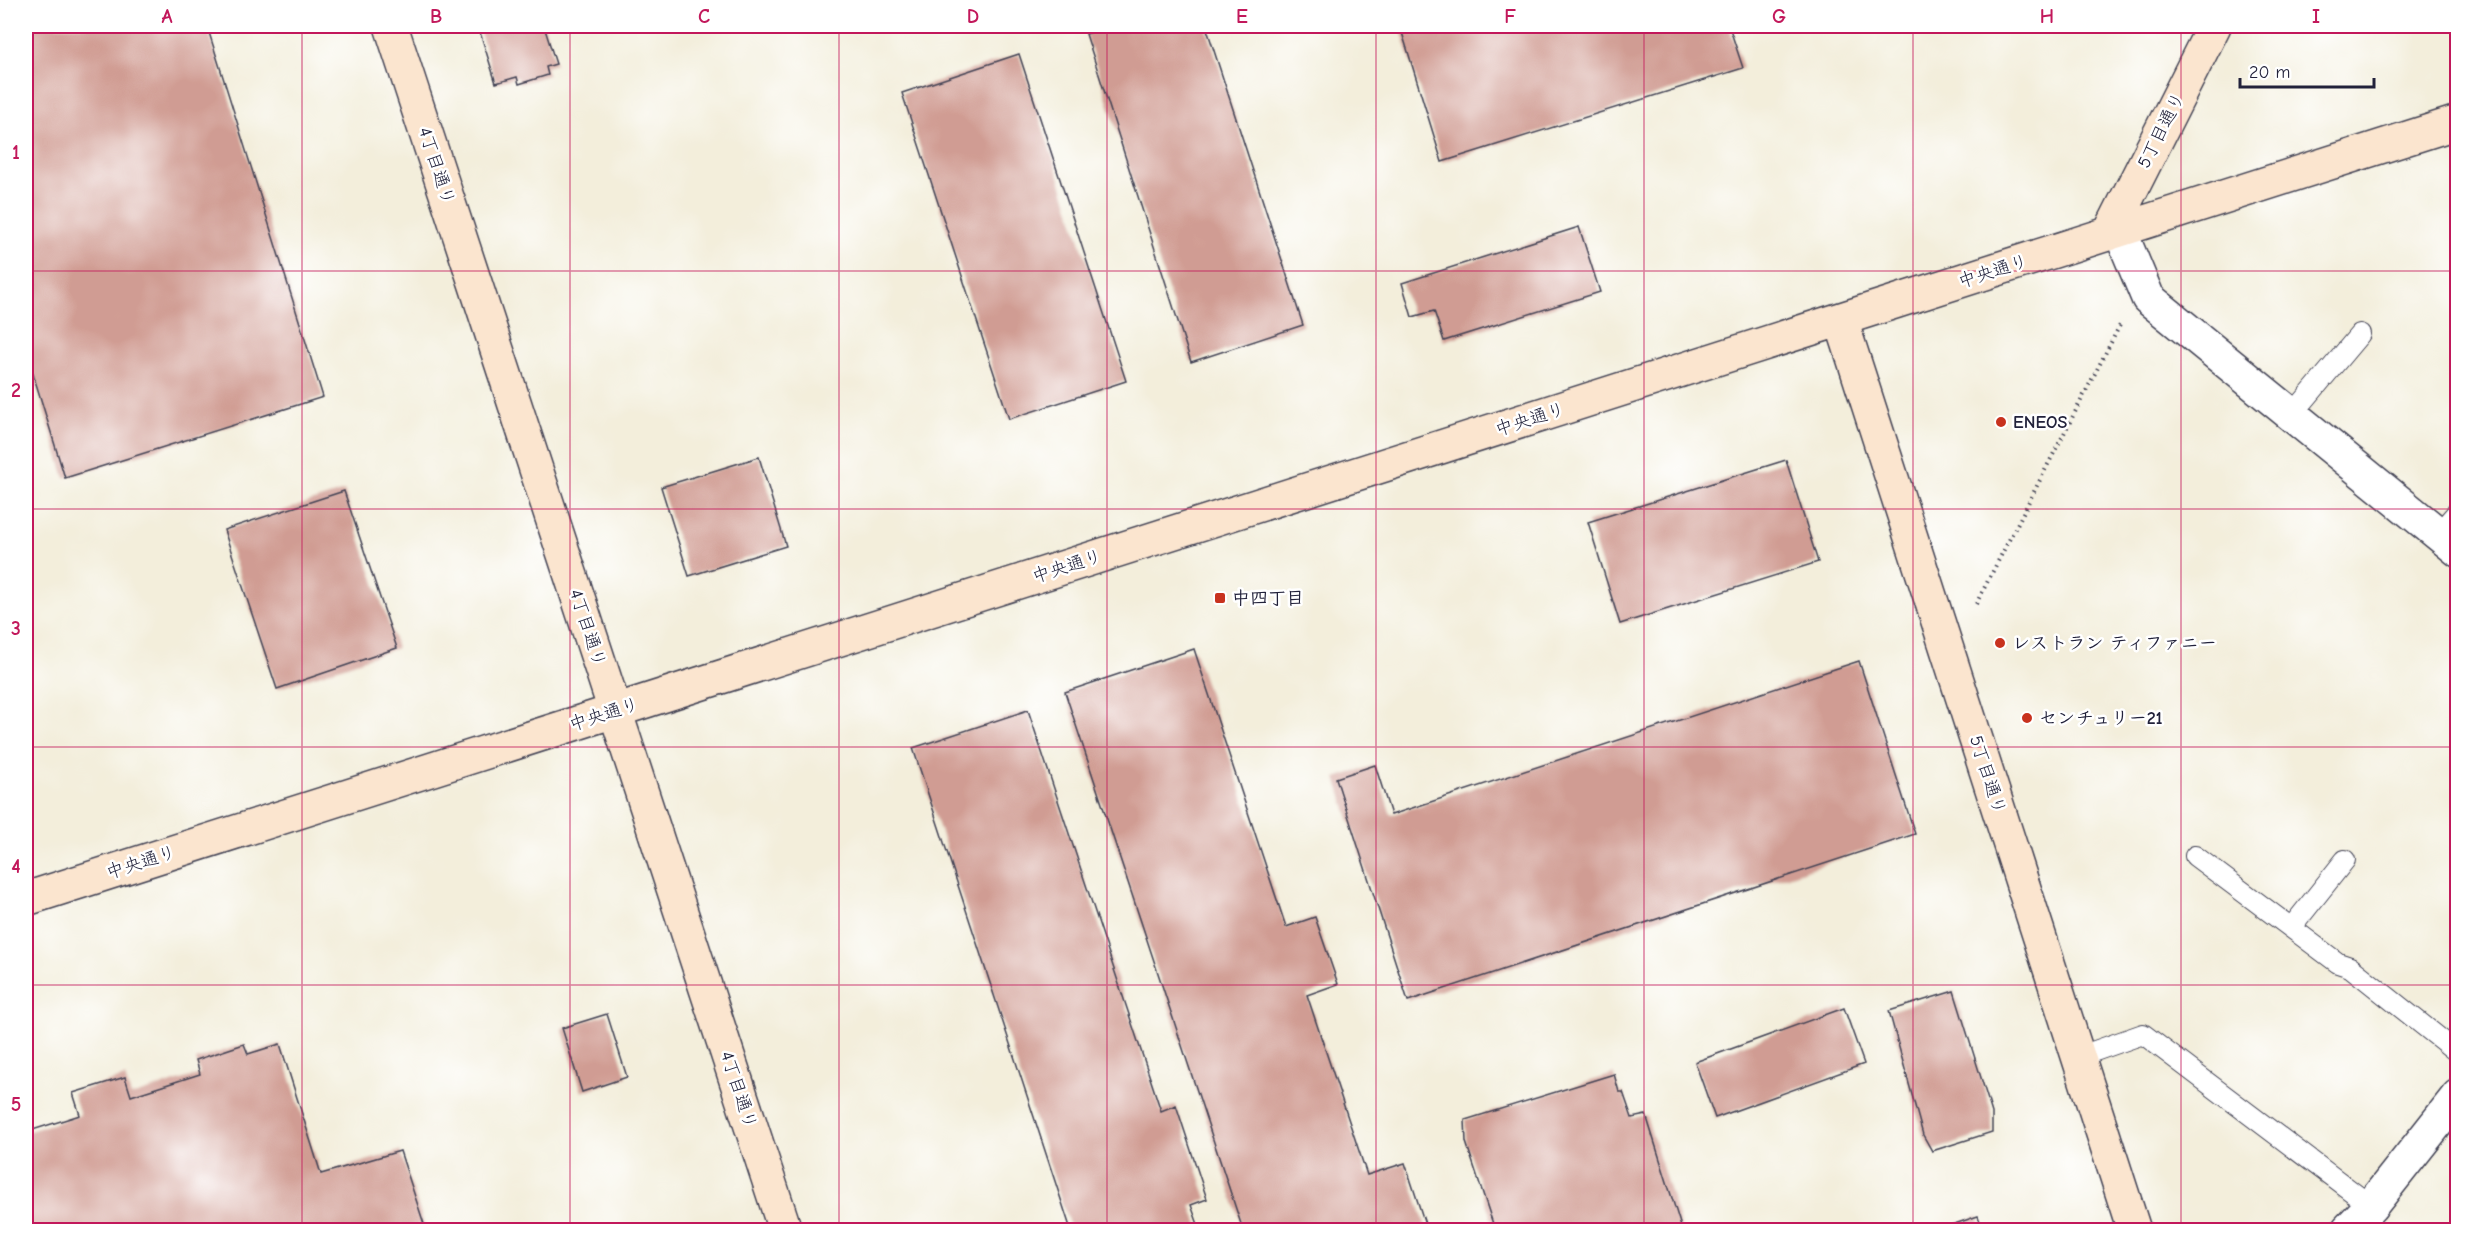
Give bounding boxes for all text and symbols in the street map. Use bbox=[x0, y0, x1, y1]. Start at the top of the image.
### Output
text: A bbox=[161, 5, 173, 28]
text: B bbox=[430, 5, 442, 28]
text: C bbox=[698, 5, 710, 28]
text: D bbox=[967, 5, 979, 28]
text: E bbox=[1236, 5, 1248, 28]
text: F bbox=[1504, 5, 1516, 28]
text: G bbox=[1772, 5, 1786, 28]
text: H bbox=[2040, 5, 2054, 28]
text: I bbox=[2312, 5, 2320, 28]
scale bar bbox=[2240, 51, 2374, 89]
text: 20 m bbox=[2249, 62, 2290, 83]
street label: 5丁目通り bbox=[2134, 89, 2189, 171]
street label: 4丁目通り bbox=[414, 125, 459, 208]
text: 1 bbox=[12, 141, 20, 164]
street label: 中央通り bbox=[1956, 250, 2031, 293]
text: 2 bbox=[11, 379, 21, 402]
street label: 中央通り bbox=[1493, 398, 1568, 441]
place label: ENEOS bbox=[2013, 412, 2068, 433]
marker: ENEOS bbox=[1994, 415, 2008, 429]
street label: 中央通り bbox=[1030, 545, 1105, 588]
street label: 4丁目通り bbox=[565, 587, 610, 670]
place label: 中四丁目 bbox=[1232, 588, 1304, 609]
marker: 中四丁目 bbox=[1213, 591, 1227, 605]
text: 3 bbox=[11, 617, 21, 640]
place label: レストラン ティファニー bbox=[2012, 633, 2217, 654]
marker: レストラン ティファニー bbox=[1993, 636, 2007, 650]
street label: 中央通り bbox=[567, 693, 642, 736]
place label: センチュリー21 bbox=[2039, 708, 2163, 729]
marker: センチュリー21 bbox=[2020, 711, 2034, 725]
street label: 5丁目通り bbox=[1965, 733, 2010, 817]
street label: 中央通り bbox=[104, 841, 179, 884]
text: 4 bbox=[11, 855, 21, 878]
street label: 4丁目通り bbox=[716, 1049, 761, 1132]
text: 5 bbox=[11, 1093, 21, 1116]

